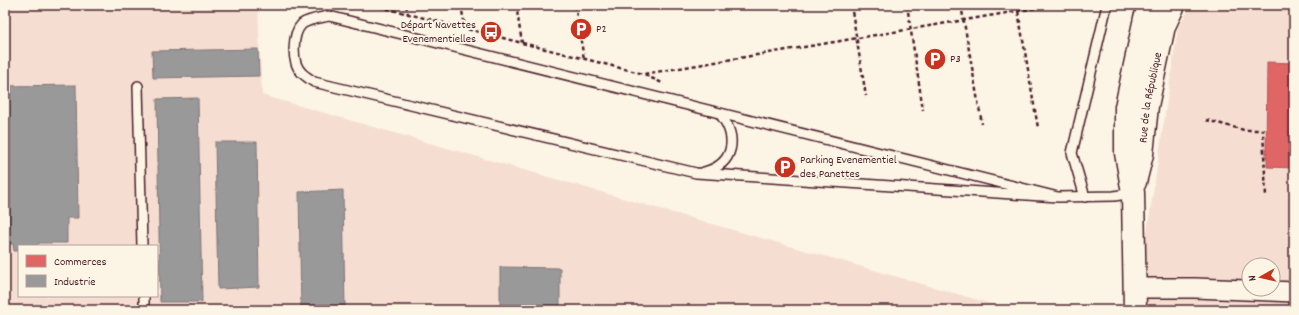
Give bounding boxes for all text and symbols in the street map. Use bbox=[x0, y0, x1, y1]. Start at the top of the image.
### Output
parking icon: P2 bbox=[568, 16, 594, 42]
place label: Départ Navettes Evenementielles bbox=[401, 17, 476, 48]
bus stop icon: Départ Navettes Evenementielles bbox=[478, 19, 504, 45]
place label: P2 bbox=[596, 21, 607, 38]
parking icon: P3 bbox=[922, 46, 948, 72]
place label: P3 bbox=[950, 51, 961, 68]
street label: Rue de la République bbox=[1135, 51, 1167, 144]
place label: Parking Evenementiel des Panettes bbox=[800, 152, 897, 183]
parking icon: Parking Evenementiel des Panettes bbox=[772, 154, 798, 180]
legend bbox=[18, 245, 158, 297]
text: Commerces bbox=[54, 254, 107, 271]
north arrow bbox=[1241, 257, 1281, 297]
text: Industrie bbox=[54, 274, 95, 291]
text: N bbox=[1245, 274, 1261, 282]

